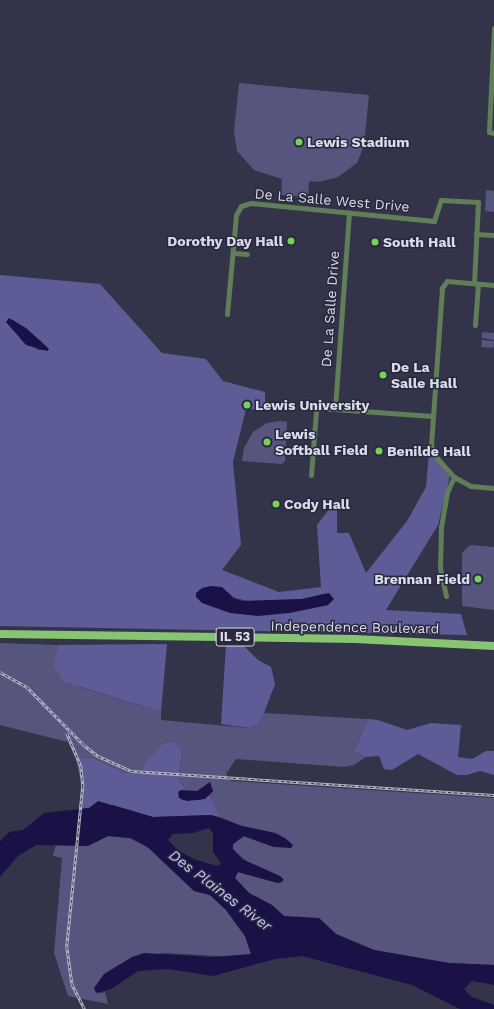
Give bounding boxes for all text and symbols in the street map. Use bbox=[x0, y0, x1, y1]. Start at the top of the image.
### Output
place label: Lewis Stadium bbox=[307, 134, 409, 150]
marker: Lewis Stadium bbox=[294, 137, 304, 147]
street label: De La Salle West Drive bbox=[254, 185, 410, 215]
place label: Dorothy Day Hall bbox=[167, 233, 283, 249]
place label: South Hall bbox=[383, 234, 456, 250]
marker: Dorothy Day Hall bbox=[286, 236, 296, 246]
marker: South Hall bbox=[370, 237, 380, 247]
street label: De La Salle Drive bbox=[318, 250, 342, 368]
place label: De La Salle Hall bbox=[391, 359, 457, 392]
marker: De La Salle Hall bbox=[378, 370, 388, 380]
place label: Lewis University bbox=[255, 397, 369, 413]
marker: Lewis University bbox=[242, 400, 252, 410]
place label: Lewis Softball Field bbox=[275, 426, 368, 458]
marker: Lewis Softball Field bbox=[262, 437, 272, 447]
place label: Benilde Hall bbox=[387, 443, 471, 459]
marker: Benilde Hall bbox=[374, 446, 384, 456]
place label: Cody Hall bbox=[284, 496, 350, 512]
marker: Cody Hall bbox=[271, 499, 281, 509]
place label: Brennan Field bbox=[374, 571, 470, 587]
marker: Brennan Field bbox=[473, 574, 483, 584]
street label: Independence Boulevard bbox=[270, 617, 440, 637]
road number: IL 53 bbox=[215, 626, 255, 648]
water label: Des Plaines River bbox=[165, 846, 275, 936]

